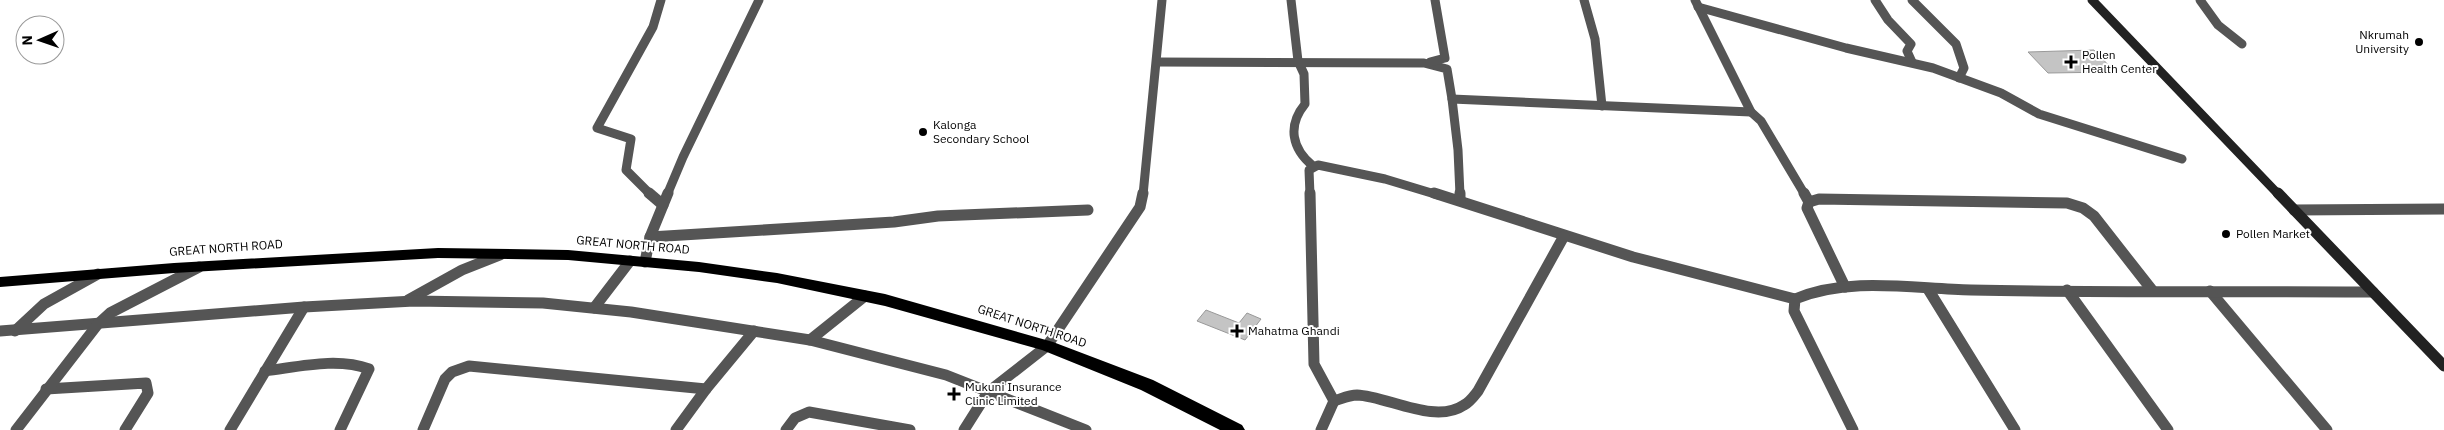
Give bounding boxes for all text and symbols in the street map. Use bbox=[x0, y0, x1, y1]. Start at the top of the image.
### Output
north arrow bbox=[15, 15, 65, 65]
place label: Nkrumah University bbox=[2355, 27, 2409, 56]
text: N bbox=[18, 35, 36, 46]
marker: Nkrumah University bbox=[2413, 36, 2425, 48]
place label: Pollen Health Center bbox=[2082, 47, 2157, 76]
marker: Pollen Health Center bbox=[2064, 55, 2078, 69]
place label: Kalonga Secondary School bbox=[933, 117, 1029, 146]
marker: Kalonga Secondary School bbox=[917, 126, 929, 138]
place label: Pollen Market bbox=[2236, 226, 2310, 241]
marker: Pollen Market bbox=[2220, 228, 2232, 240]
street label: GREAT NORTH ROAD bbox=[576, 232, 690, 257]
street label: GREAT NORTH ROAD bbox=[169, 236, 283, 259]
street label: GREAT NORTH ROAD bbox=[976, 301, 1089, 350]
place label: Mahatma Ghandi bbox=[1248, 323, 1340, 338]
marker: Mahatma Ghandi bbox=[1230, 324, 1244, 338]
place label: Mukuni Insurance Clinic Limited bbox=[965, 379, 1062, 408]
marker: Mukuni Insurance Clinic Limited bbox=[947, 387, 961, 401]

